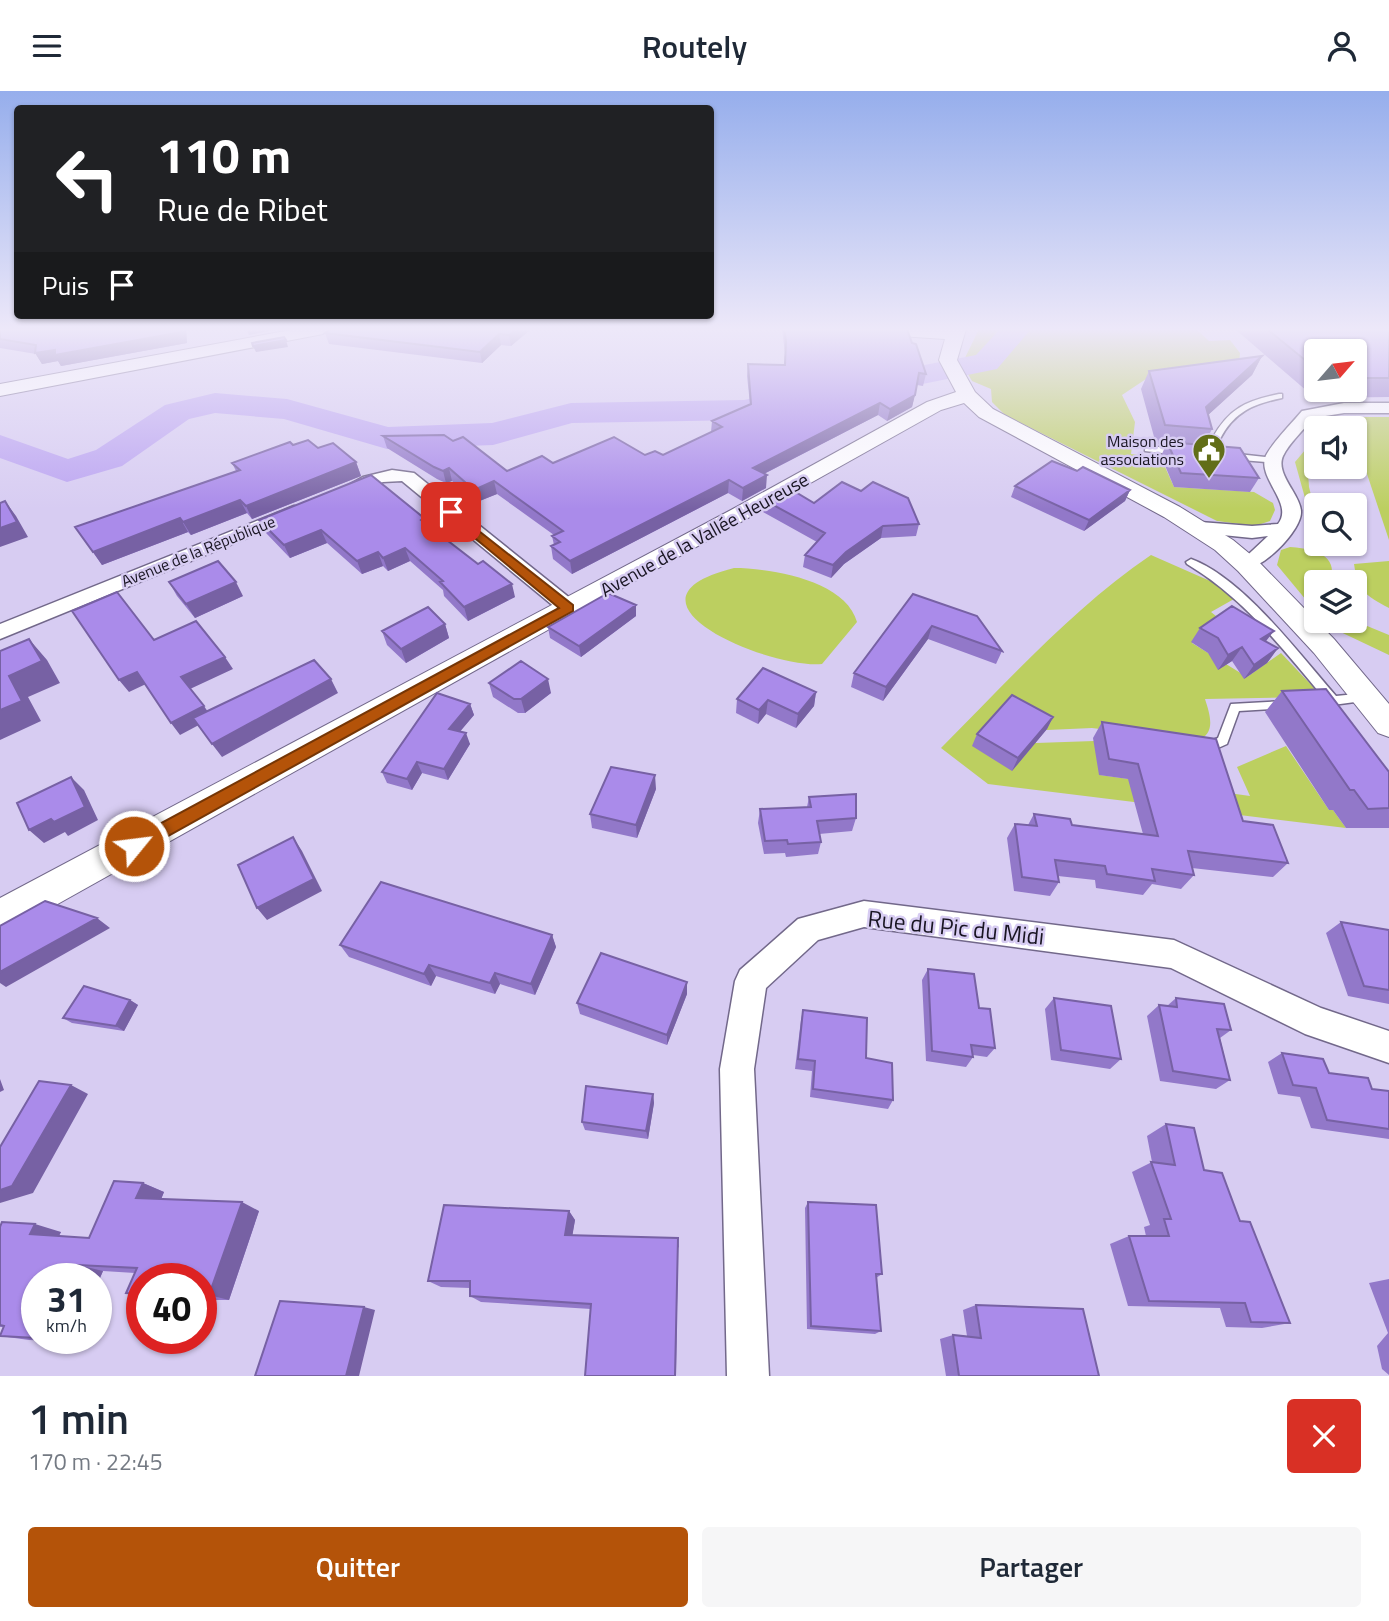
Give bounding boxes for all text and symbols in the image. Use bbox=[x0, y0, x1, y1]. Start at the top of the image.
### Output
text: Routely bbox=[642, 22, 747, 70]
icon: menu bbox=[28, 27, 66, 65]
icon: person bbox=[1323, 27, 1361, 65]
text: 110 m bbox=[157, 117, 291, 192]
icon: left bbox=[42, 133, 133, 224]
text: Rue de Ribet bbox=[157, 185, 328, 233]
text: Puis bbox=[42, 266, 89, 305]
icon: arrive bbox=[103, 266, 141, 304]
north arrow bbox=[1304, 339, 1367, 403]
map controls bbox=[1304, 339, 1367, 633]
button: sound bbox=[1304, 416, 1367, 479]
place label: Maison des associations bbox=[1101, 429, 1184, 471]
public building icon: Maison des associations bbox=[1190, 431, 1228, 480]
street label: Avenue de la Vallée Heureuse bbox=[594, 464, 814, 604]
pin bbox=[421, 482, 481, 542]
icon: arrive bbox=[432, 493, 470, 531]
button: search bbox=[1304, 493, 1367, 556]
street label: Avenue de la République bbox=[117, 509, 279, 593]
button: layers bbox=[1304, 570, 1367, 633]
position arrow bbox=[97, 809, 171, 883]
street label: Rue du Pic du Midi bbox=[866, 900, 1046, 954]
speed limit sign: 40 bbox=[126, 1263, 217, 1354]
text: 31 bbox=[47, 1272, 86, 1326]
text: km/h bbox=[46, 1312, 87, 1339]
text: 1 min bbox=[28, 1386, 129, 1450]
button: close bbox=[1287, 1399, 1361, 1473]
text: 170 m · 22:45 bbox=[28, 1444, 163, 1479]
button: Quitter bbox=[28, 1527, 688, 1607]
button: Partager bbox=[702, 1527, 1361, 1607]

